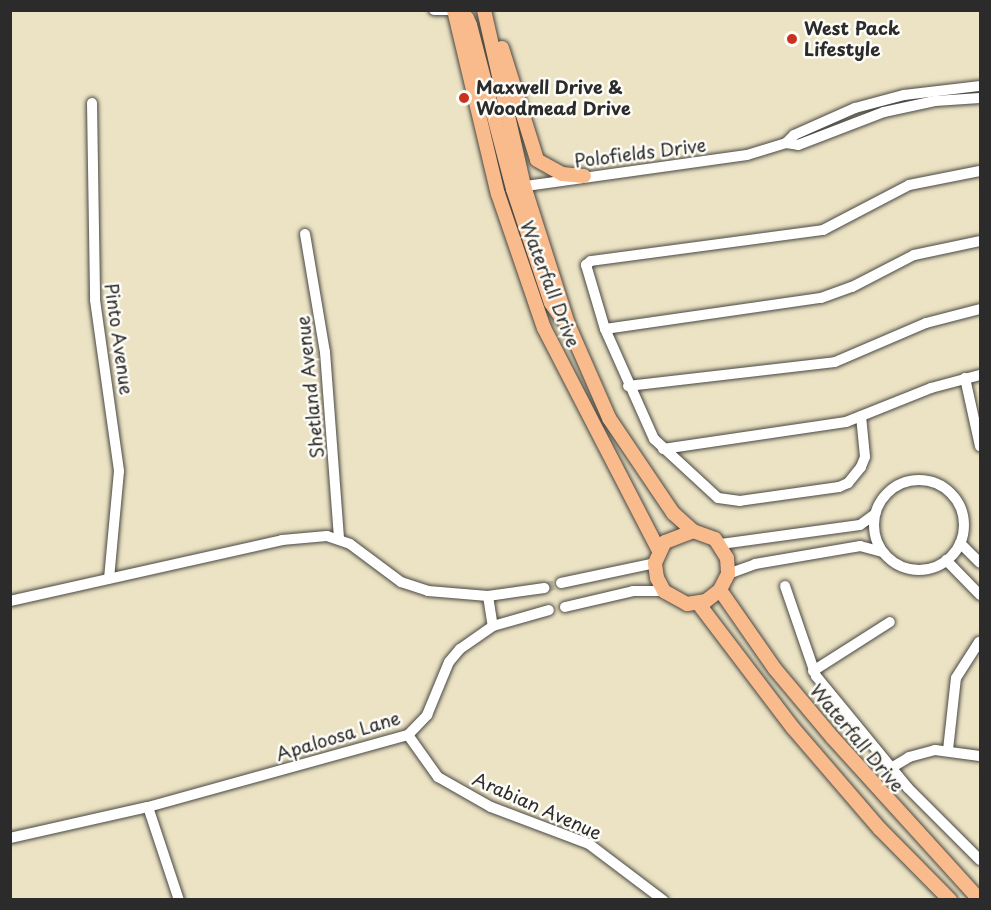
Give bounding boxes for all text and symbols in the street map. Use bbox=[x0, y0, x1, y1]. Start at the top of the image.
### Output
place label: West Pack Lifestyle bbox=[804, 18, 900, 60]
marker: West Pack Lifestyle bbox=[785, 32, 799, 46]
place label: Maxwell Drive & Woodmead Drive bbox=[476, 77, 631, 119]
marker: Maxwell Drive & Woodmead Drive bbox=[457, 91, 471, 105]
street label: Polofields Drive bbox=[573, 134, 707, 172]
street label: Waterfall Drive bbox=[516, 218, 584, 350]
street label: Pinto Avenue bbox=[101, 282, 137, 396]
street label: Shetland Avenue bbox=[292, 315, 328, 459]
street label: Waterfall Drive bbox=[806, 680, 908, 796]
street label: Apaloosa Lane bbox=[273, 707, 403, 765]
street label: Arabian Avenue bbox=[470, 768, 604, 844]

